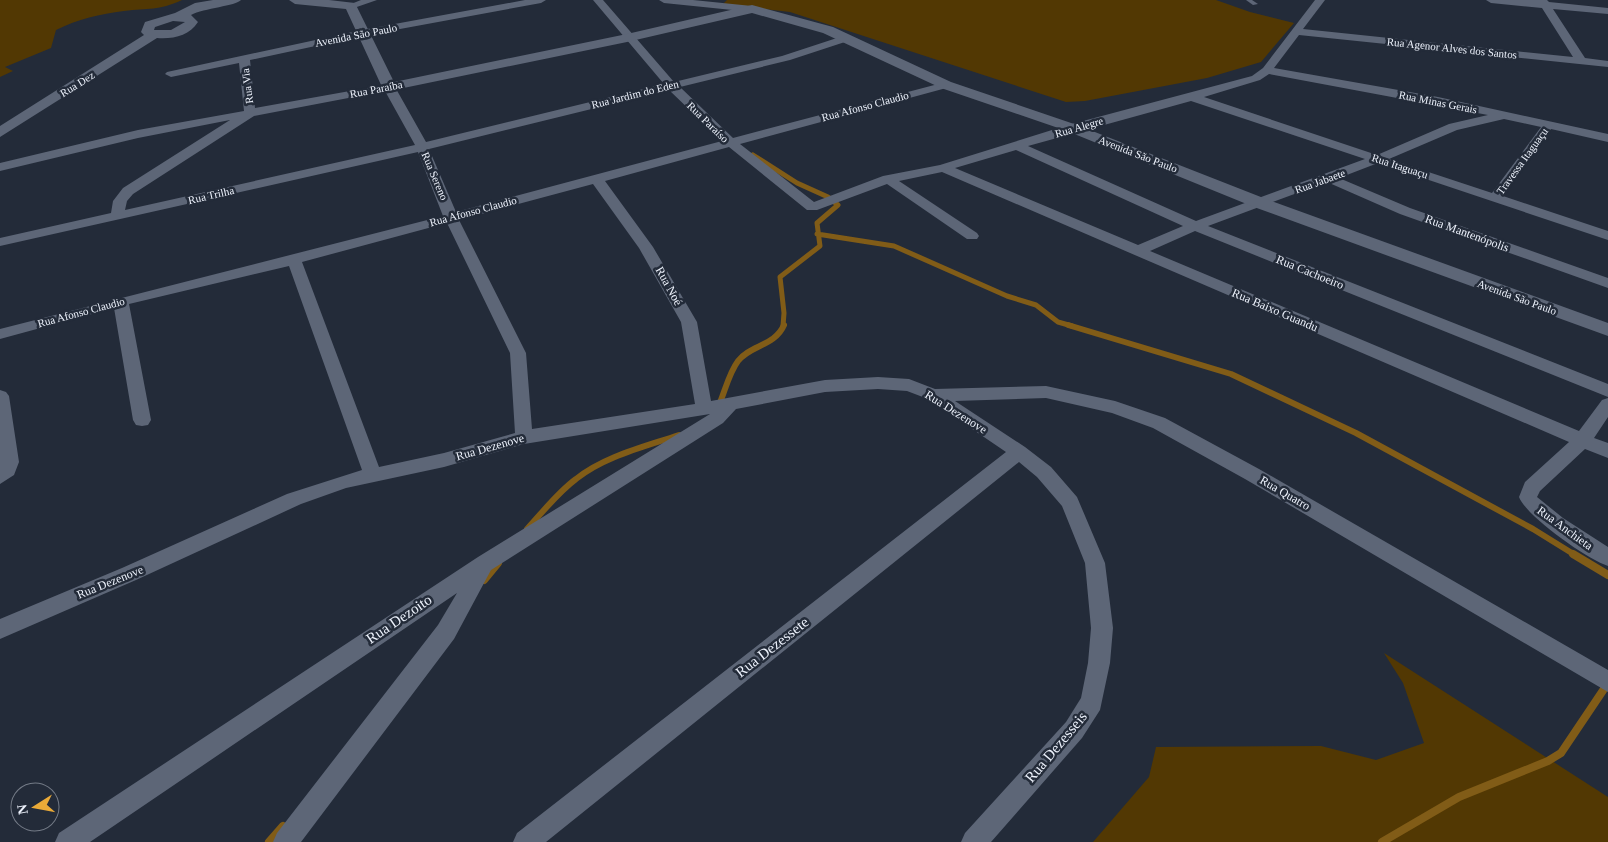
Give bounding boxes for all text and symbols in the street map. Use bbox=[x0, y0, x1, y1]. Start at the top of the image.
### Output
street label: Avenida São Paulo bbox=[314, 21, 399, 49]
street label: Rua Agenor Alves dos Santos bbox=[1386, 35, 1518, 61]
street label: Rua Via bbox=[239, 68, 255, 104]
street label: Rua Dez bbox=[58, 69, 96, 99]
street label: Rua Jardim do Eden bbox=[590, 77, 680, 111]
street label: Rua Paraíba bbox=[349, 78, 403, 100]
street label: Rua Afonso Claudio bbox=[820, 88, 910, 123]
street label: Rua Minas Gerais bbox=[1398, 89, 1478, 115]
street label: Rua Paraíso bbox=[685, 99, 732, 145]
street label: Rua Alegre bbox=[1053, 114, 1105, 140]
street label: Travessa Itaguaçu bbox=[1494, 125, 1550, 197]
street label: Avenida São Paulo bbox=[1097, 133, 1180, 175]
street label: Rua Sereno bbox=[420, 150, 451, 202]
street label: Rua Itaguaçu bbox=[1370, 151, 1430, 181]
street label: Rua Jabaete bbox=[1293, 166, 1347, 196]
street label: Rua Trilha bbox=[187, 184, 235, 206]
street label: Rua Afonso Claudio bbox=[428, 193, 518, 228]
street label: Rua Mantenópolis bbox=[1423, 211, 1511, 255]
street label: Rua Cachoeiro bbox=[1274, 252, 1346, 292]
street label: Rua Noé bbox=[653, 264, 685, 308]
street label: Avenida São Paulo bbox=[1476, 277, 1559, 317]
street label: Rua Baixo Guandu bbox=[1230, 286, 1320, 334]
street label: Rua Afonso Claudio bbox=[36, 294, 126, 329]
street label: Rua Dezenove bbox=[922, 387, 990, 437]
street label: Rua Dezenove bbox=[454, 431, 526, 463]
street label: Rua Quatro bbox=[1257, 473, 1313, 513]
street label: Rua Anchieta bbox=[1535, 503, 1596, 553]
street label: Rua Dezenove bbox=[75, 562, 145, 602]
street label: Rua Dezoito bbox=[363, 591, 435, 647]
street label: Rua Dezessete bbox=[732, 613, 812, 680]
street label: Rua Dezesseis bbox=[1022, 708, 1090, 785]
north arrow bbox=[10, 782, 60, 832]
text: N bbox=[14, 803, 31, 816]

